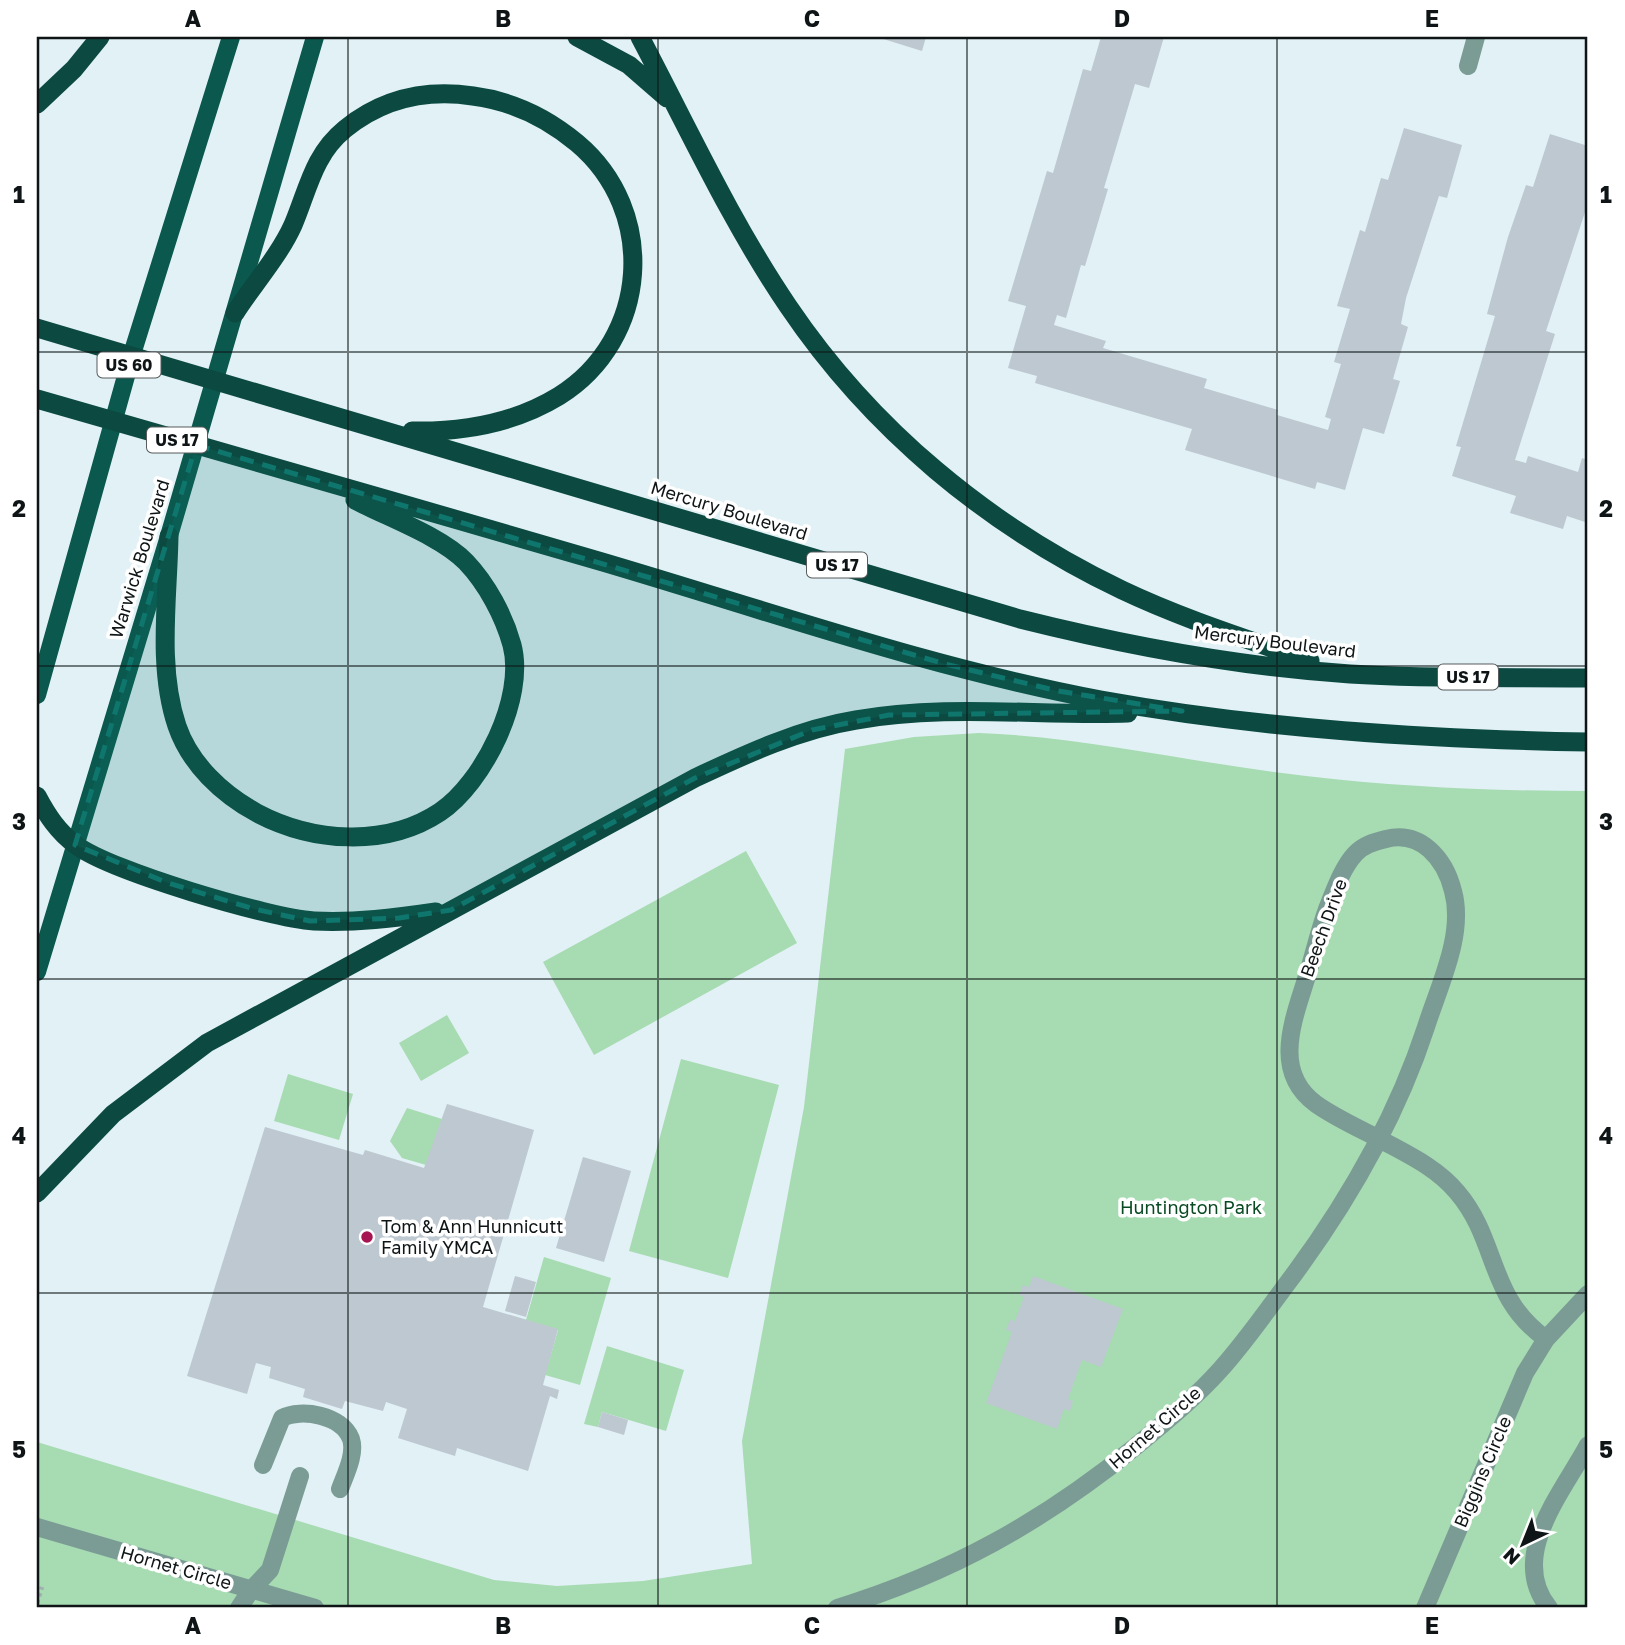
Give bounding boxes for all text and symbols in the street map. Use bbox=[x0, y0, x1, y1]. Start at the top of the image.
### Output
text: A bbox=[185, 4, 202, 32]
text: B bbox=[495, 4, 511, 32]
text: C bbox=[804, 4, 820, 32]
text: D bbox=[1114, 4, 1130, 32]
text: E bbox=[1425, 4, 1439, 32]
text: 1 bbox=[13, 180, 25, 208]
text: 1 bbox=[1600, 180, 1612, 208]
road number: US 60 bbox=[97, 352, 160, 378]
road number: US 17 bbox=[147, 428, 207, 452]
street label: Mercury Boulevard bbox=[648, 476, 810, 544]
street label: Warwick Boulevard bbox=[104, 477, 174, 641]
text: 2 bbox=[12, 494, 26, 522]
text: 2 bbox=[1599, 494, 1613, 522]
road number: US 17 bbox=[807, 552, 867, 578]
street label: Mercury Boulevard bbox=[1193, 620, 1357, 662]
road number: US 17 bbox=[1438, 664, 1498, 690]
text: 3 bbox=[12, 807, 26, 835]
text: 3 bbox=[1599, 807, 1613, 835]
street label: Beech Drive bbox=[1295, 876, 1351, 980]
text: 4 bbox=[12, 1121, 26, 1149]
text: 4 bbox=[1599, 1121, 1613, 1149]
park label: Huntington Park bbox=[1120, 1196, 1262, 1218]
place label: Tom & Ann Hunnicutt Family YMCA bbox=[381, 1215, 563, 1258]
marker: Tom & Ann Hunnicutt Family YMCA bbox=[359, 1229, 375, 1245]
street label: Hornet Circle bbox=[1104, 1381, 1205, 1473]
street label: Biggins Circle bbox=[1449, 1413, 1515, 1531]
text: 5 bbox=[12, 1435, 26, 1463]
text: 5 bbox=[1599, 1435, 1613, 1463]
north arrow bbox=[1488, 1508, 1558, 1578]
street label: Hornet Circle bbox=[118, 1541, 234, 1593]
text: N bbox=[1498, 1543, 1524, 1570]
text: A bbox=[185, 1611, 202, 1639]
text: B bbox=[495, 1611, 511, 1639]
text: C bbox=[804, 1611, 820, 1639]
text: D bbox=[1114, 1611, 1130, 1639]
text: E bbox=[1425, 1611, 1439, 1639]

